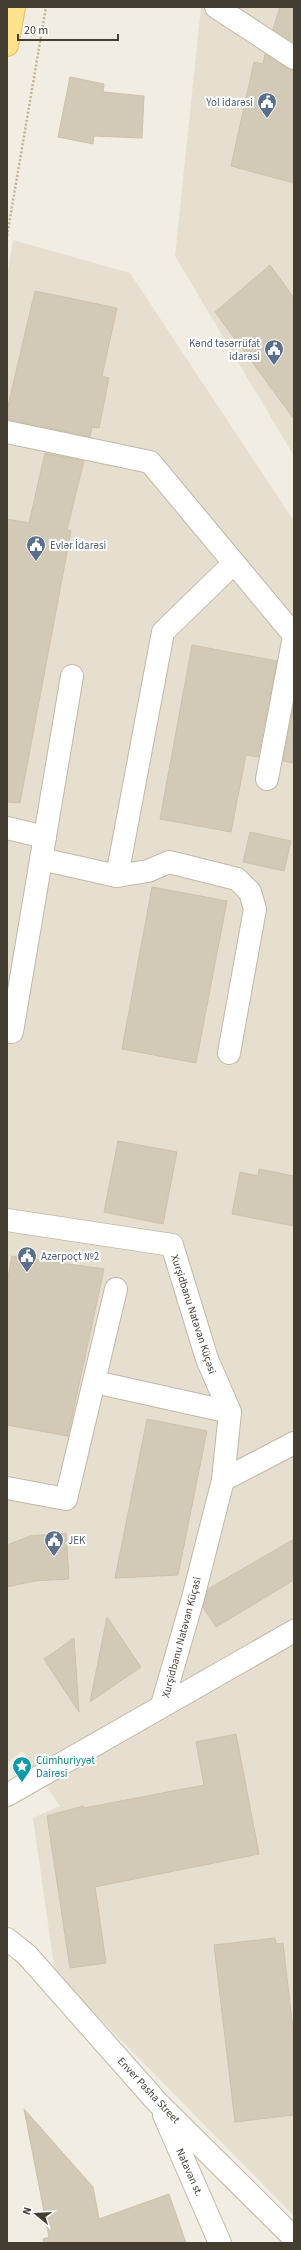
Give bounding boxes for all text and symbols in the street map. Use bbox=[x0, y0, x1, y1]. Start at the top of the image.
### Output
scale bar bbox=[18, 16, 118, 42]
text: 20 m bbox=[24, 22, 48, 39]
public building icon: Yol idarəsi bbox=[256, 91, 278, 119]
place label: Yol idarəsi bbox=[205, 95, 253, 110]
place label: Kənd təsərrüfat idarəsi bbox=[189, 336, 260, 364]
public building icon: Kənd təsərrüfat idarəsi bbox=[263, 338, 285, 366]
public building icon: Evlər İdarəsi bbox=[25, 534, 47, 562]
place label: Evlər İdarəsi bbox=[50, 538, 106, 553]
public building icon: Azərpoçt №2 bbox=[16, 1245, 38, 1273]
place label: Azərpoçt №2 bbox=[41, 1249, 99, 1264]
street label: Xurşidbanu Natəvan Küçəsi bbox=[167, 1253, 220, 1376]
public building icon: JEK bbox=[43, 1529, 65, 1557]
place label: JEK bbox=[68, 1533, 86, 1548]
street label: Xurşidbanu Natəvan Küçəsi bbox=[158, 1575, 205, 1699]
place label: Cümhuriyyət Dairəsi bbox=[36, 1753, 95, 1781]
place icon: Cümhuriyyət Dairəsi bbox=[11, 1755, 33, 1783]
street label: Enver Pasha Street bbox=[114, 2054, 183, 2127]
street label: Natavan st. bbox=[172, 2146, 207, 2199]
north arrow bbox=[16, 2194, 56, 2234]
text: N bbox=[19, 2205, 35, 2217]

